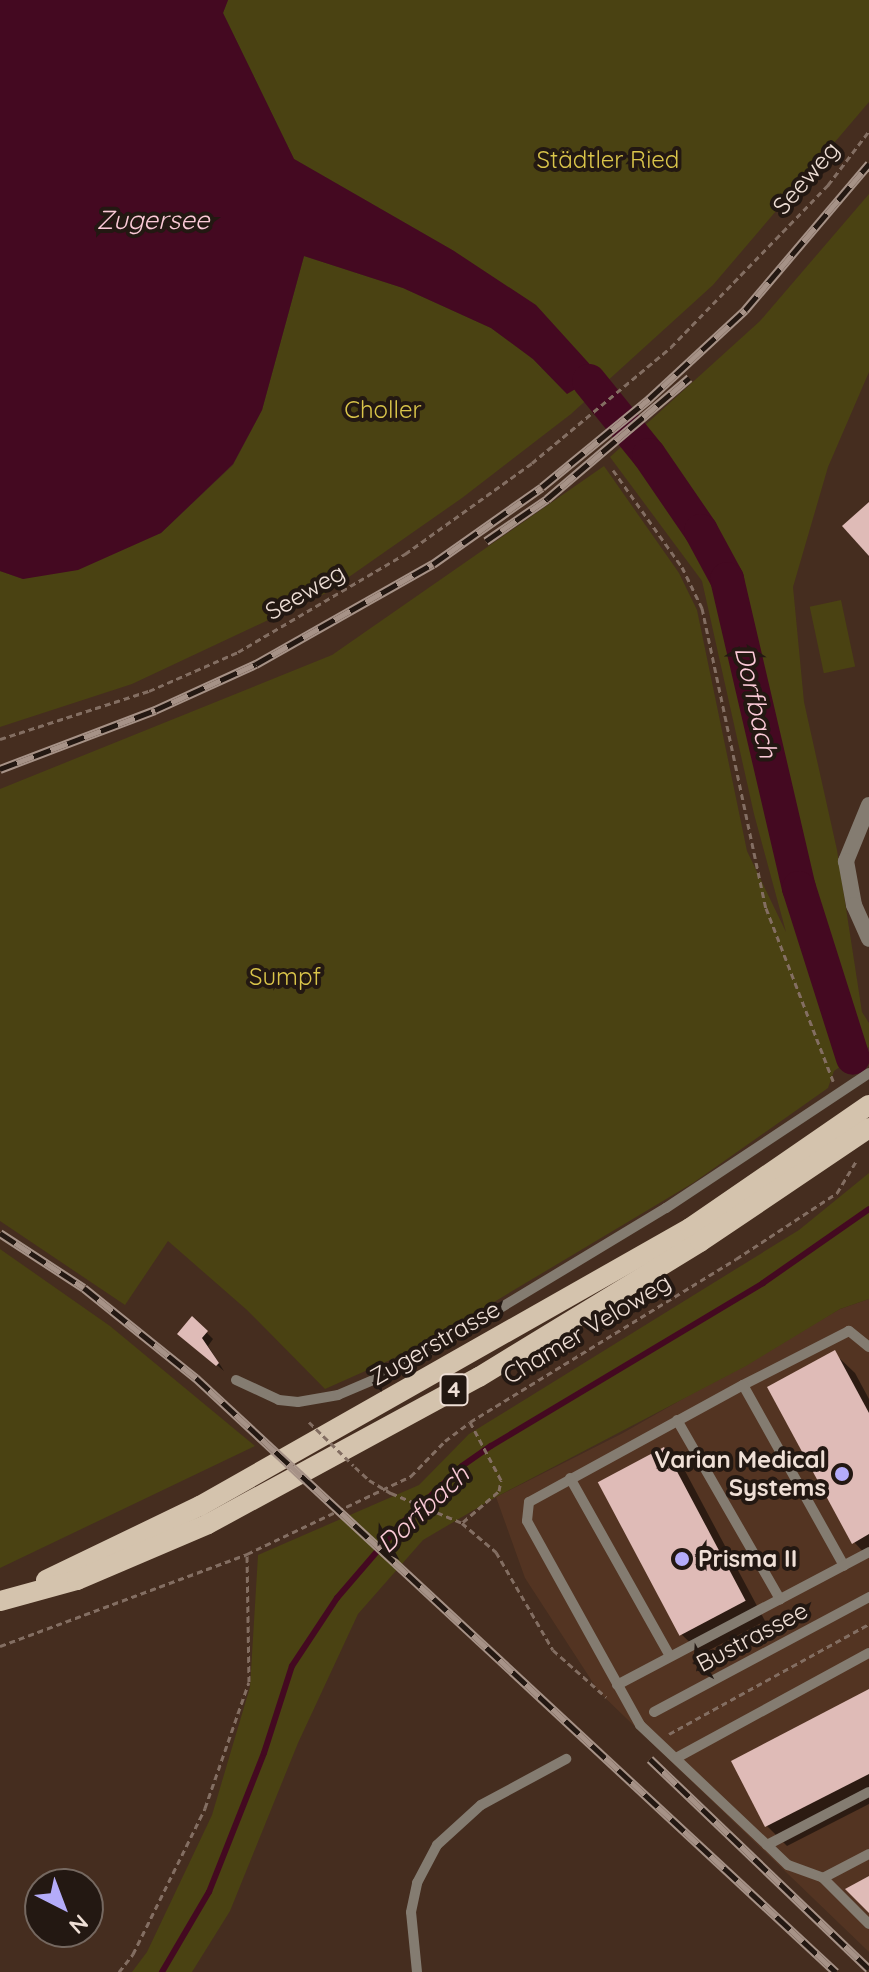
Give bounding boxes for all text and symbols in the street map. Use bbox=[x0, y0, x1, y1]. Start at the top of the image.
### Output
street label: Seeweg bbox=[767, 136, 845, 220]
park label: Städtler Ried bbox=[537, 146, 679, 174]
water label: Zugersee bbox=[96, 204, 210, 236]
park label: Choller bbox=[344, 396, 422, 424]
street label: Seeweg bbox=[260, 558, 350, 626]
water label: Dorfbach bbox=[728, 643, 784, 761]
park label: Sumpf bbox=[249, 963, 321, 991]
street label: Chamer Veloweg bbox=[498, 1268, 676, 1390]
street label: Zugerstrasse bbox=[365, 1294, 505, 1392]
road number: 4 bbox=[438, 1372, 470, 1408]
place label: Varian Medical Systems bbox=[654, 1446, 826, 1502]
water label: Dorfbach bbox=[371, 1459, 475, 1559]
marker: Varian Medical Systems bbox=[833, 1465, 851, 1483]
place label: Prisma II bbox=[698, 1545, 797, 1573]
marker: Prisma II bbox=[673, 1550, 691, 1568]
street label: Bustrassee bbox=[691, 1596, 813, 1678]
north arrow bbox=[24, 1868, 104, 1948]
text: N bbox=[63, 1909, 94, 1940]

